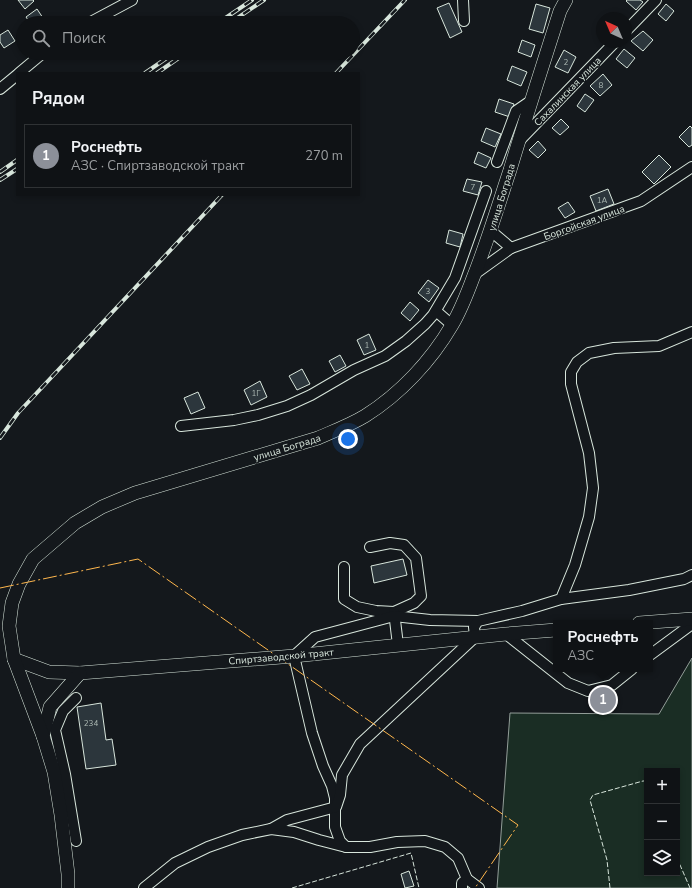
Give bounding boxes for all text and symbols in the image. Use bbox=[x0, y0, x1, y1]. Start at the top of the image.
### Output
north arrow bbox=[596, 12, 632, 48]
search box bbox=[16, 16, 360, 60]
icon: search bbox=[30, 27, 52, 49]
text: Поиск bbox=[62, 28, 106, 48]
street label: Сахалинская улица bbox=[531, 54, 604, 129]
house number: 2 bbox=[564, 57, 569, 68]
house number: 8 bbox=[599, 80, 604, 91]
text: Рядом bbox=[32, 87, 85, 110]
text: Роснефть bbox=[71, 137, 142, 157]
text: 1 bbox=[42, 147, 50, 165]
text: 270 m bbox=[305, 147, 343, 165]
text: АЗС · Спиртзаводской тракт bbox=[71, 157, 245, 175]
street label: улица Бограда bbox=[485, 162, 519, 233]
house number: 7 bbox=[471, 182, 476, 193]
house number: 1А bbox=[597, 195, 607, 206]
street label: Боргойская улица bbox=[542, 202, 627, 244]
house number: 3 bbox=[426, 286, 431, 297]
house number: 1 bbox=[365, 340, 370, 351]
house number: 1Г bbox=[251, 388, 261, 399]
your location bbox=[338, 429, 358, 449]
street label: улица Бограда bbox=[252, 431, 323, 465]
popup bbox=[553, 620, 653, 672]
text: Роснефть bbox=[567, 627, 639, 647]
street label: Спиртзаводской тракт bbox=[228, 645, 335, 669]
text: АЗС bbox=[567, 647, 594, 665]
pin: 1 bbox=[590, 685, 616, 715]
house number: 234 bbox=[84, 718, 98, 729]
map controls bbox=[644, 768, 680, 876]
button: + bbox=[644, 768, 680, 804]
button: − bbox=[644, 804, 680, 840]
button: layers bbox=[644, 840, 680, 876]

